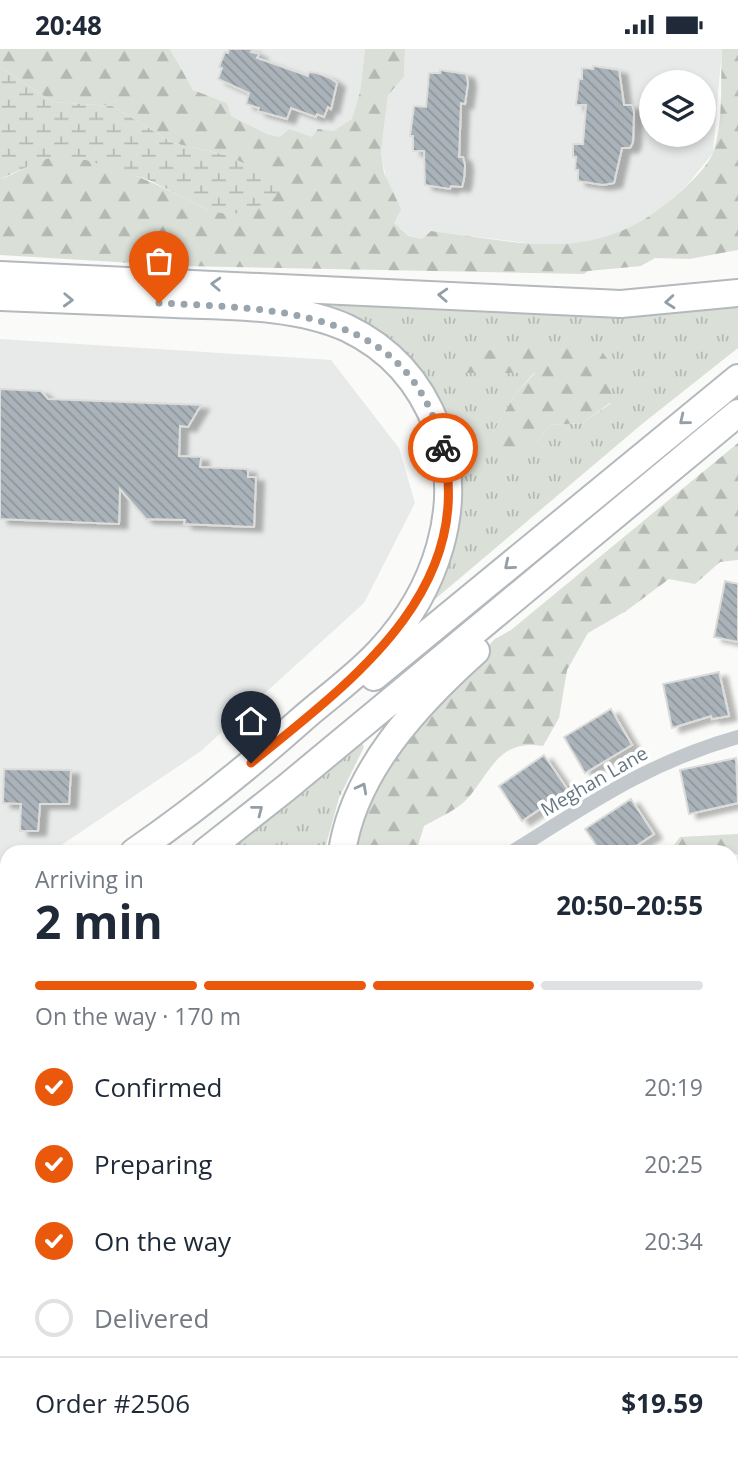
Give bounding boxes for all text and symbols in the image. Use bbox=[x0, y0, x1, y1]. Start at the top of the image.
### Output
text: 20:48 bbox=[35, 7, 102, 43]
map controls bbox=[639, 70, 716, 147]
button: layers bbox=[639, 70, 716, 147]
pin bbox=[129, 231, 189, 303]
icon: bag bbox=[140, 242, 178, 280]
one-way arrow bbox=[210, 277, 221, 292]
one-way arrow bbox=[437, 287, 448, 302]
one-way arrow bbox=[63, 292, 74, 307]
one-way arrow bbox=[664, 294, 675, 309]
one-way arrow bbox=[679, 412, 692, 424]
courier bbox=[408, 413, 478, 483]
icon: bike bbox=[424, 429, 462, 467]
one-way arrow bbox=[504, 557, 517, 569]
pin bbox=[221, 691, 281, 763]
icon: home bbox=[232, 702, 270, 740]
street label: Meghan Lane bbox=[536, 740, 652, 822]
one-way arrow bbox=[354, 783, 368, 795]
one-way arrow bbox=[251, 806, 263, 819]
text: Arriving in bbox=[35, 863, 144, 895]
text: 20:50–20:55 bbox=[556, 887, 703, 923]
text: 2 min bbox=[35, 890, 163, 952]
text: On the way · 170 m bbox=[35, 1000, 241, 1032]
icon: check bbox=[35, 1068, 73, 1106]
text: Confirmed bbox=[94, 1069, 222, 1105]
text: 20:19 bbox=[644, 1071, 703, 1103]
icon: check bbox=[35, 1145, 73, 1183]
text: Preparing bbox=[94, 1146, 212, 1182]
text: 20:25 bbox=[644, 1148, 703, 1180]
icon: check bbox=[35, 1222, 73, 1260]
text: On the way bbox=[94, 1223, 231, 1259]
text: 20:34 bbox=[644, 1225, 703, 1257]
text: Delivered bbox=[94, 1300, 209, 1336]
text: Order #2506 bbox=[35, 1385, 190, 1421]
text: $19.59 bbox=[621, 1385, 703, 1421]

